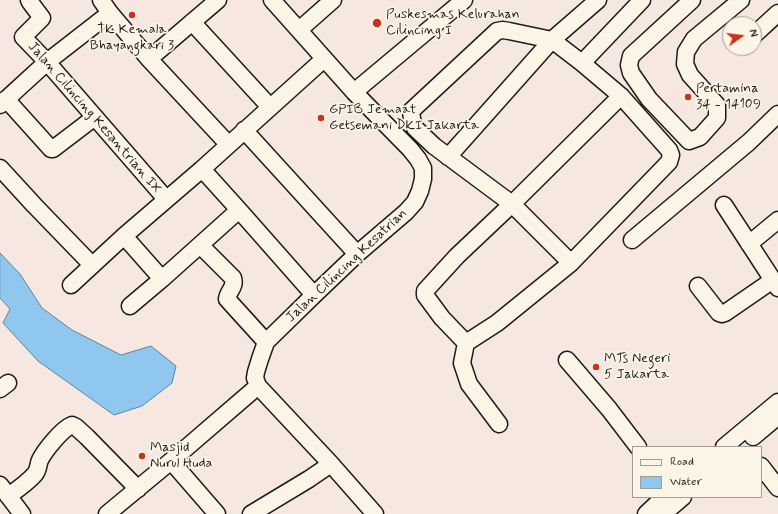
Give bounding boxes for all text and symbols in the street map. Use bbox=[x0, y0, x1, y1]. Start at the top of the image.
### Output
place label: Puskesmas Kelurahan Cilincing I bbox=[386, 7, 520, 40]
marker: TK Kemala Bhayangkari 3 bbox=[127, 10, 137, 20]
north arrow bbox=[722, 16, 762, 56]
marker: Puskesmas Kelurahan Cilincing I bbox=[371, 17, 383, 29]
place label: TK Kemala Bhayangkari 3 bbox=[90, 22, 174, 54]
text: N bbox=[745, 28, 760, 39]
street label: Jalan Cilincing Kesantrian IX bbox=[24, 39, 164, 197]
place label: Pertamina 34 - 14109 bbox=[696, 81, 761, 114]
marker: Pertamina 34 - 14109 bbox=[683, 92, 693, 102]
place label: GPIB Jemaat Getsemani DKI Jakarta bbox=[329, 102, 479, 134]
marker: GPIB Jemaat Getsemani DKI Jakarta bbox=[316, 113, 326, 123]
street label: Jalan Cilincing Kesatrian bbox=[283, 206, 411, 326]
place label: MTs Negeri 5 Jakarta bbox=[604, 351, 671, 384]
marker: MTs Negeri 5 Jakarta bbox=[591, 362, 601, 372]
place label: Masjid Nurul Huda bbox=[150, 440, 212, 472]
legend bbox=[632, 446, 762, 498]
marker: Masjid Nurul Huda bbox=[137, 451, 147, 461]
text: Road bbox=[670, 454, 694, 470]
text: Water bbox=[670, 474, 702, 490]

